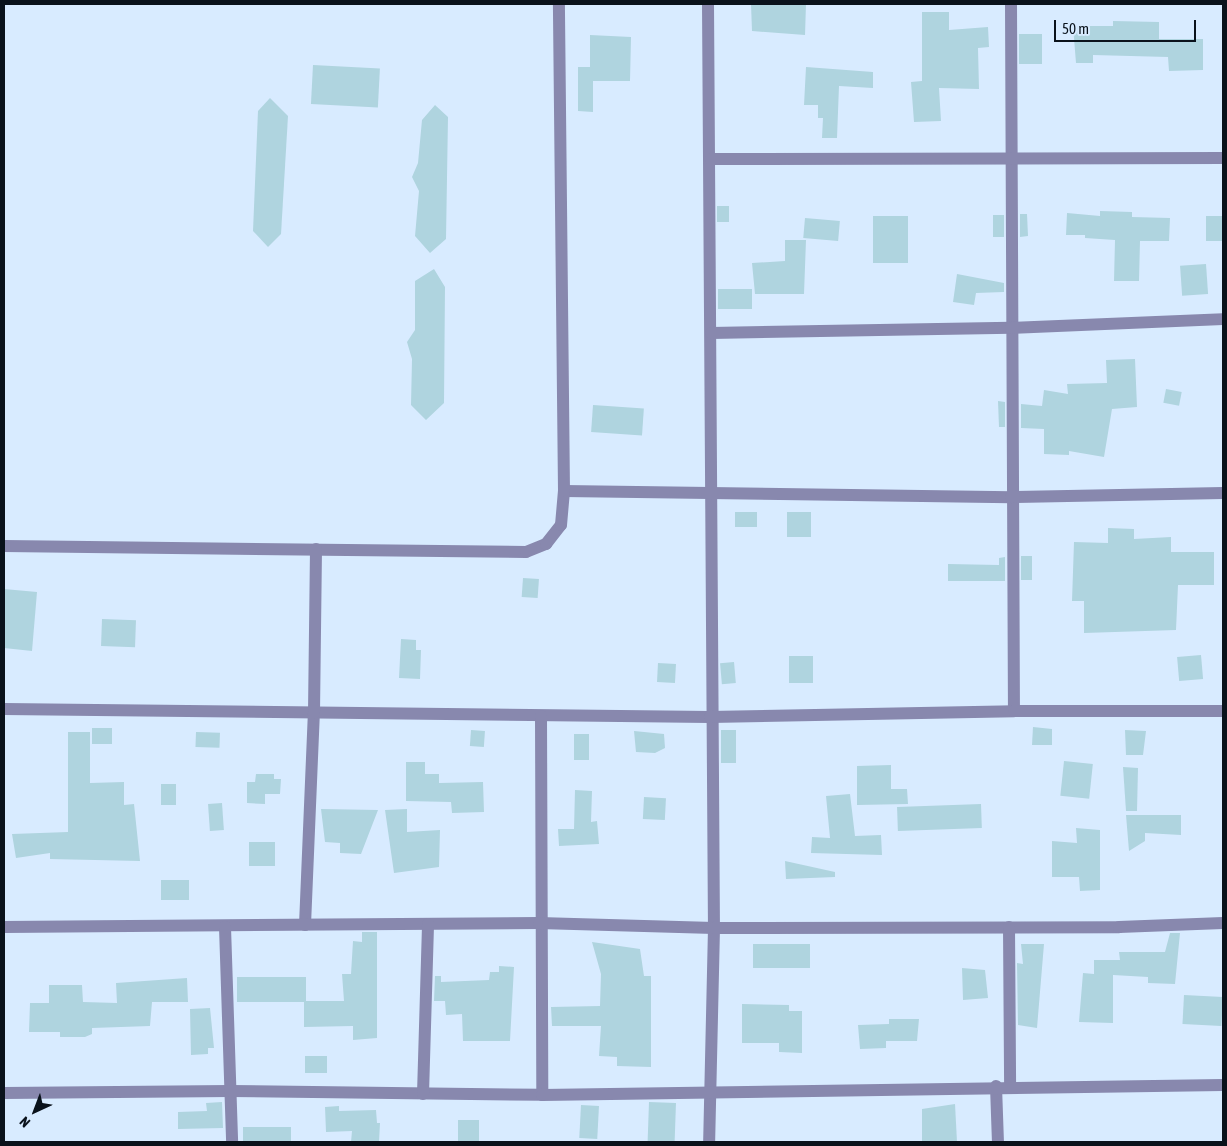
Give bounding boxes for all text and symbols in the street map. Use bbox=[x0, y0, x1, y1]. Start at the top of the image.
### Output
scale bar bbox=[1057, 10, 1200, 42]
text: 50 m bbox=[1062, 20, 1089, 37]
north arrow bbox=[10, 1086, 60, 1136]
text: N bbox=[16, 1113, 33, 1131]

